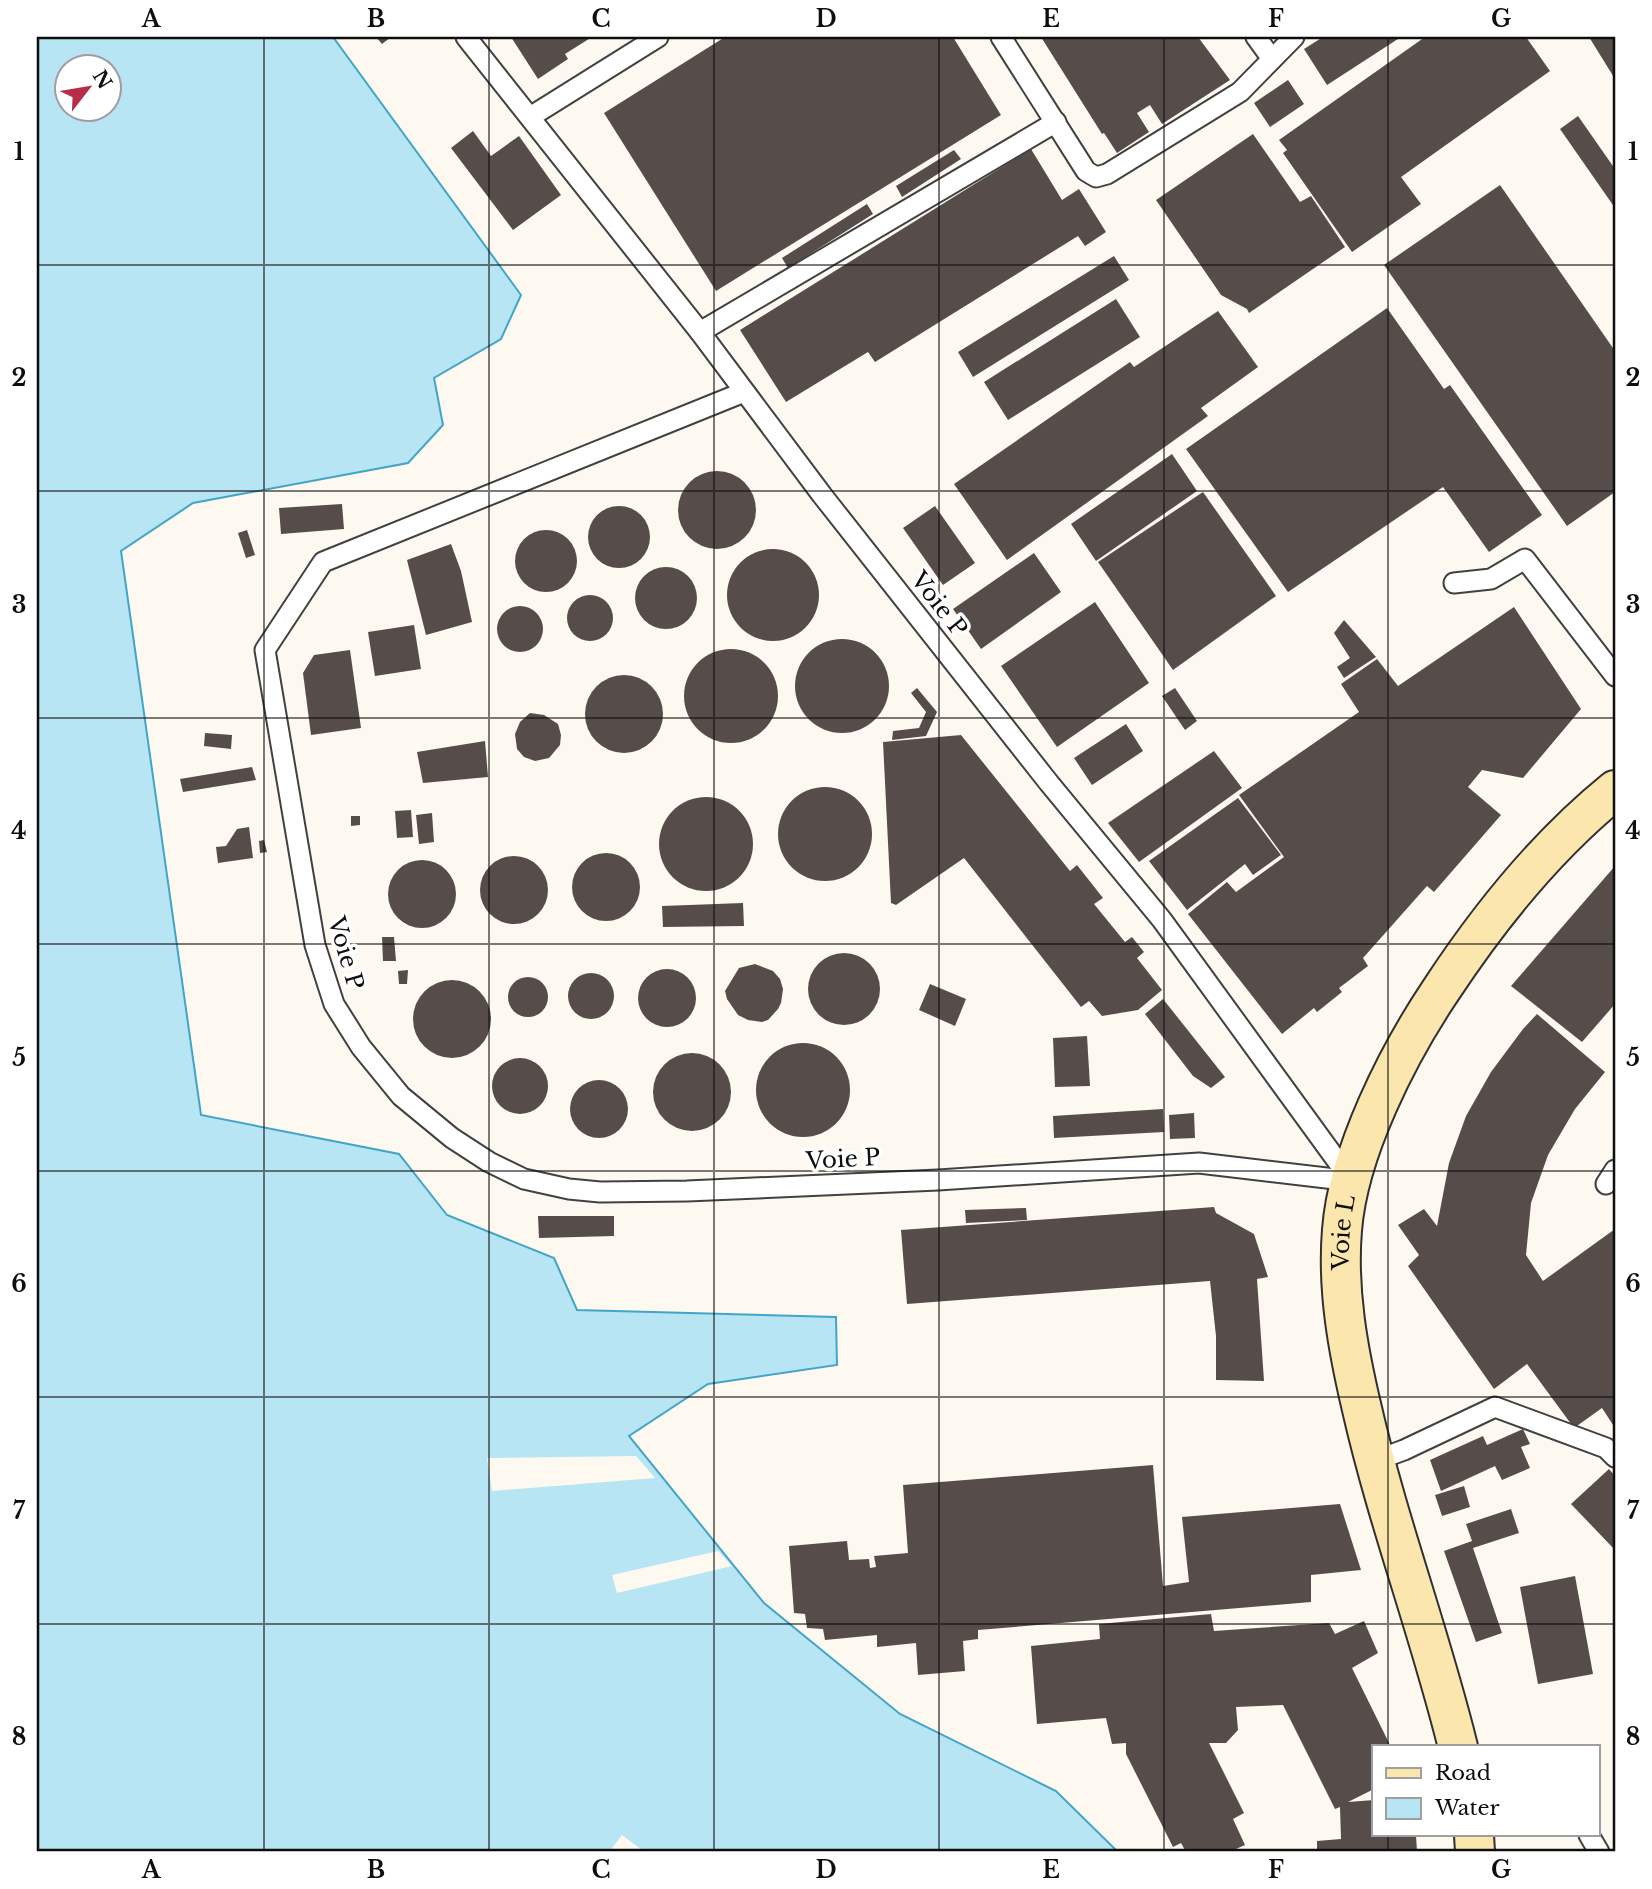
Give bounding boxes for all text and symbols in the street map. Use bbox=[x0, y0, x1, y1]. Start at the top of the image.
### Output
text: A bbox=[141, 5, 162, 33]
text: B bbox=[367, 5, 385, 33]
text: C bbox=[592, 5, 610, 33]
text: D bbox=[815, 5, 837, 33]
text: E bbox=[1042, 5, 1060, 33]
text: F bbox=[1268, 5, 1284, 33]
text: G bbox=[1491, 5, 1511, 33]
north arrow bbox=[52, 52, 122, 122]
text: N bbox=[88, 66, 117, 93]
text: 1 bbox=[14, 138, 24, 166]
text: 1 bbox=[1628, 138, 1638, 166]
text: 2 bbox=[12, 364, 26, 392]
text: 2 bbox=[1626, 364, 1640, 392]
street label: Voie P bbox=[904, 565, 973, 642]
text: 3 bbox=[12, 591, 26, 619]
text: 3 bbox=[1626, 591, 1640, 619]
text: 4 bbox=[11, 817, 27, 845]
text: 4 bbox=[1625, 817, 1641, 845]
street label: Voie P bbox=[322, 912, 370, 993]
text: 5 bbox=[12, 1044, 26, 1072]
text: 5 bbox=[1626, 1044, 1640, 1072]
street label: Voie P bbox=[804, 1143, 881, 1175]
street label: Voie L bbox=[1327, 1192, 1361, 1271]
text: 6 bbox=[11, 1270, 27, 1298]
text: 6 bbox=[1625, 1270, 1641, 1298]
text: 7 bbox=[13, 1497, 26, 1525]
text: 7 bbox=[1627, 1497, 1640, 1525]
text: 8 bbox=[12, 1723, 26, 1751]
text: 8 bbox=[1626, 1723, 1640, 1751]
legend bbox=[1372, 1745, 1600, 1836]
text: Road bbox=[1435, 1760, 1491, 1786]
text: Water bbox=[1434, 1795, 1499, 1821]
text: A bbox=[141, 1856, 162, 1884]
text: B bbox=[367, 1856, 385, 1884]
text: C bbox=[592, 1856, 610, 1884]
text: D bbox=[815, 1856, 837, 1884]
text: E bbox=[1042, 1856, 1060, 1884]
text: F bbox=[1268, 1856, 1284, 1884]
text: G bbox=[1491, 1856, 1511, 1884]

